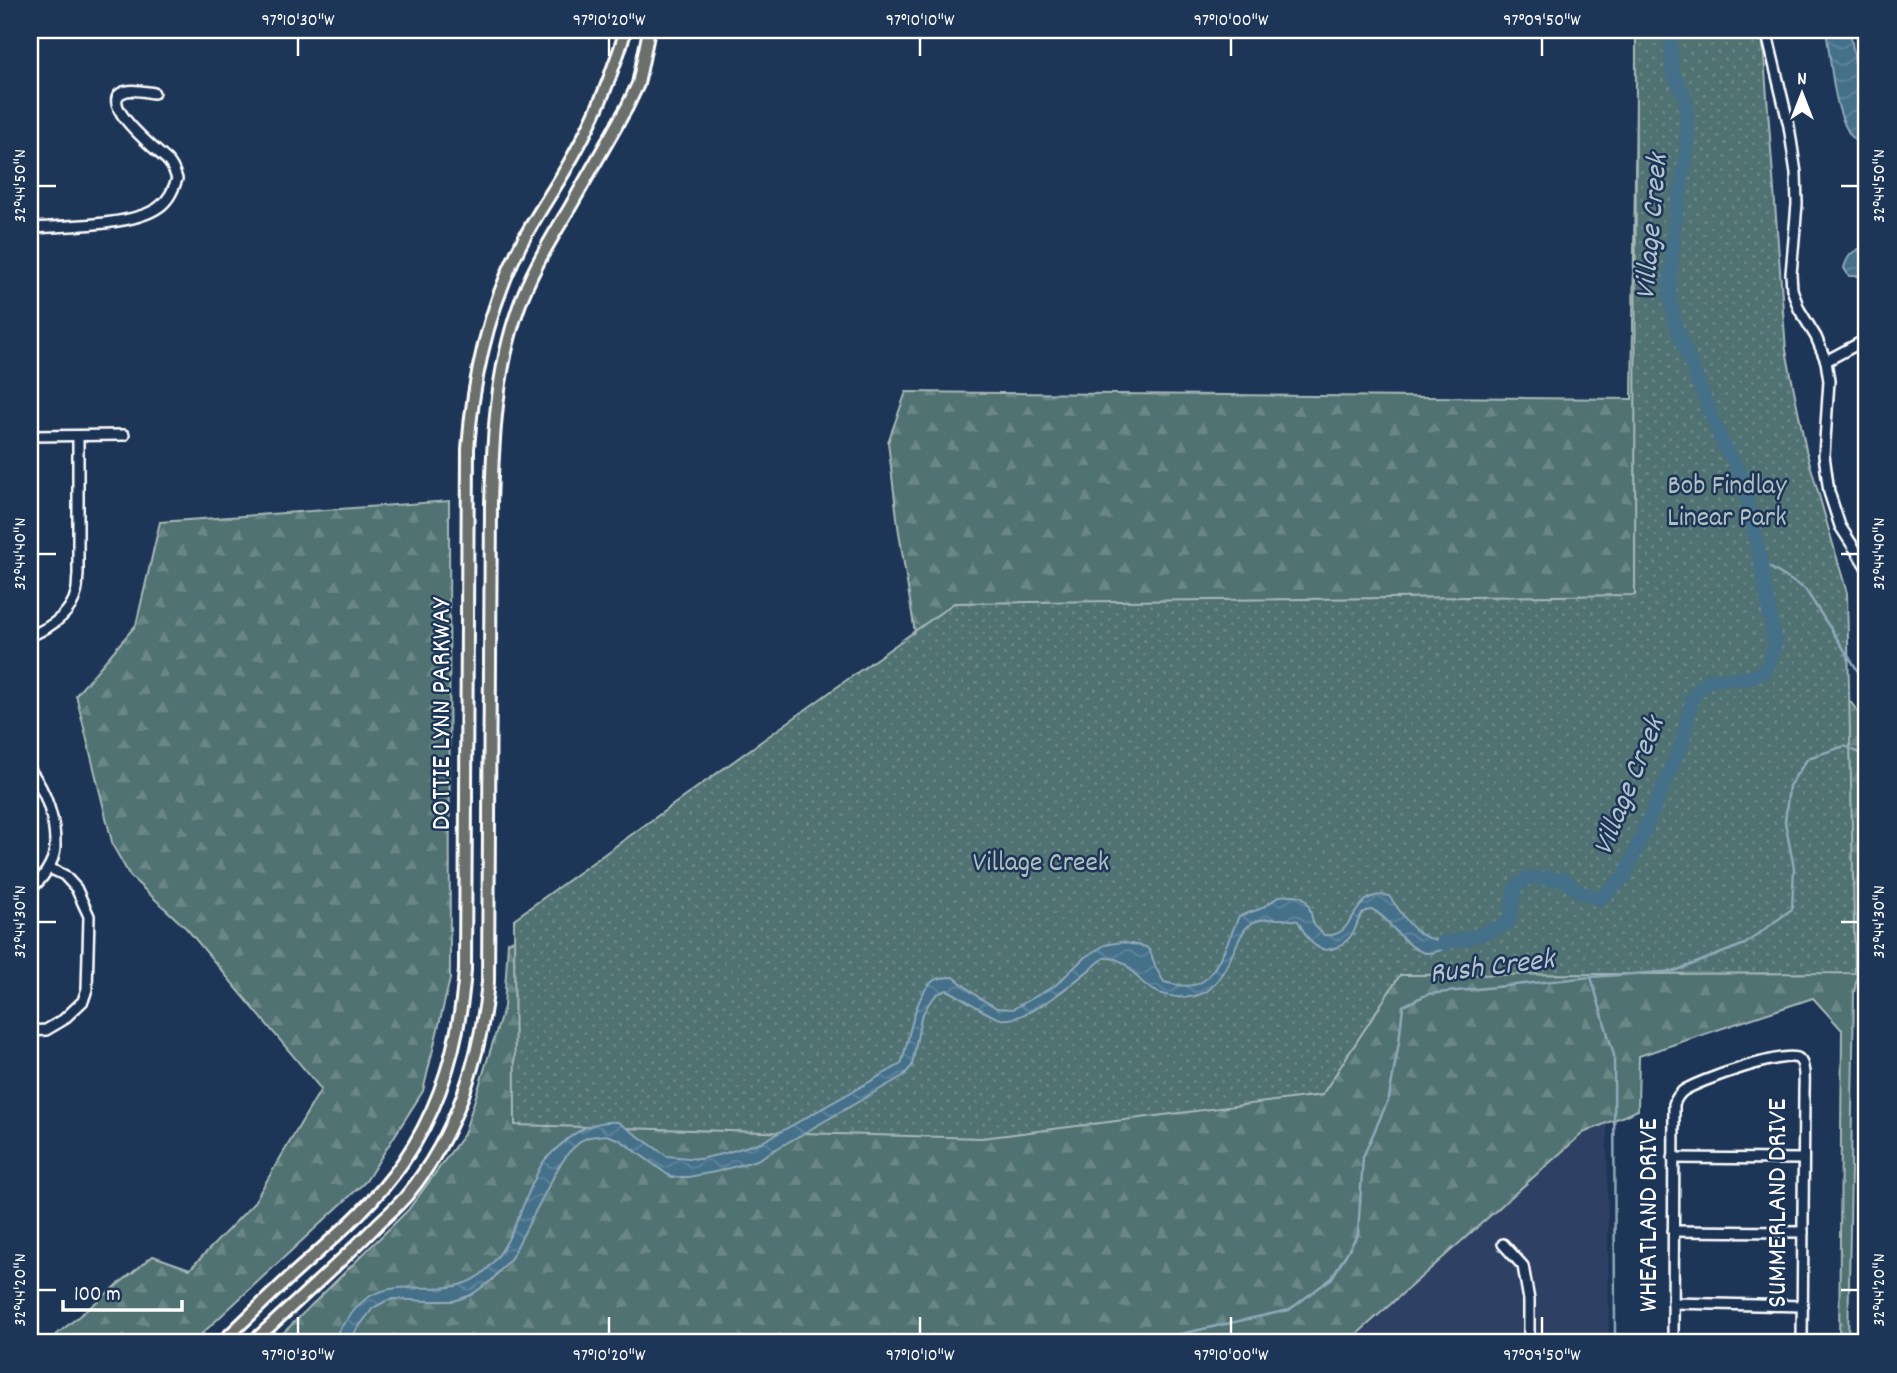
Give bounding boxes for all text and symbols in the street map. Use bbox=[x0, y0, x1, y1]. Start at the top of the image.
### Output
text: 97°10'30"W bbox=[262, 9, 335, 34]
text: 97°10'20"W bbox=[573, 9, 646, 34]
text: 97°10'10"W bbox=[886, 9, 955, 34]
text: 97°10'00"W bbox=[1194, 9, 1269, 34]
text: 97°09'50"W bbox=[1503, 9, 1581, 34]
north arrow bbox=[1768, 60, 1838, 130]
text: N bbox=[1797, 67, 1807, 94]
text: 32°44'50"N bbox=[9, 149, 34, 223]
text: 32°44'50"N bbox=[1868, 149, 1893, 223]
water label: Village Creek bbox=[1626, 150, 1682, 302]
park label: Bob Findlay Linear Park bbox=[1667, 468, 1787, 540]
text: 32°44'40"N bbox=[9, 518, 34, 590]
text: 32°44'40"N bbox=[1868, 518, 1893, 590]
street label: DOTTIE LYNN PARKWAY bbox=[424, 597, 464, 830]
water label: Village Creek bbox=[1584, 709, 1679, 863]
park label: Village Creek bbox=[973, 845, 1109, 885]
text: 32°44'30"N bbox=[9, 885, 34, 959]
text: 32°44'30"N bbox=[1868, 885, 1893, 959]
water label: Rush Creek bbox=[1427, 940, 1560, 998]
street label: SUMMERLAND DRIVE bbox=[1760, 1098, 1800, 1308]
street label: WHEATLAND DRIVE bbox=[1631, 1118, 1671, 1312]
text: 32°44'20"N bbox=[9, 1253, 34, 1327]
text: 32°44'20"N bbox=[1868, 1253, 1893, 1327]
scale bar bbox=[63, 1268, 182, 1312]
text: 100 m bbox=[74, 1281, 121, 1311]
text: 97°10'30"W bbox=[262, 1344, 335, 1369]
text: 97°10'20"W bbox=[573, 1344, 646, 1369]
text: 97°10'10"W bbox=[886, 1344, 955, 1369]
text: 97°10'00"W bbox=[1194, 1344, 1269, 1369]
text: 97°09'50"W bbox=[1503, 1344, 1581, 1369]

